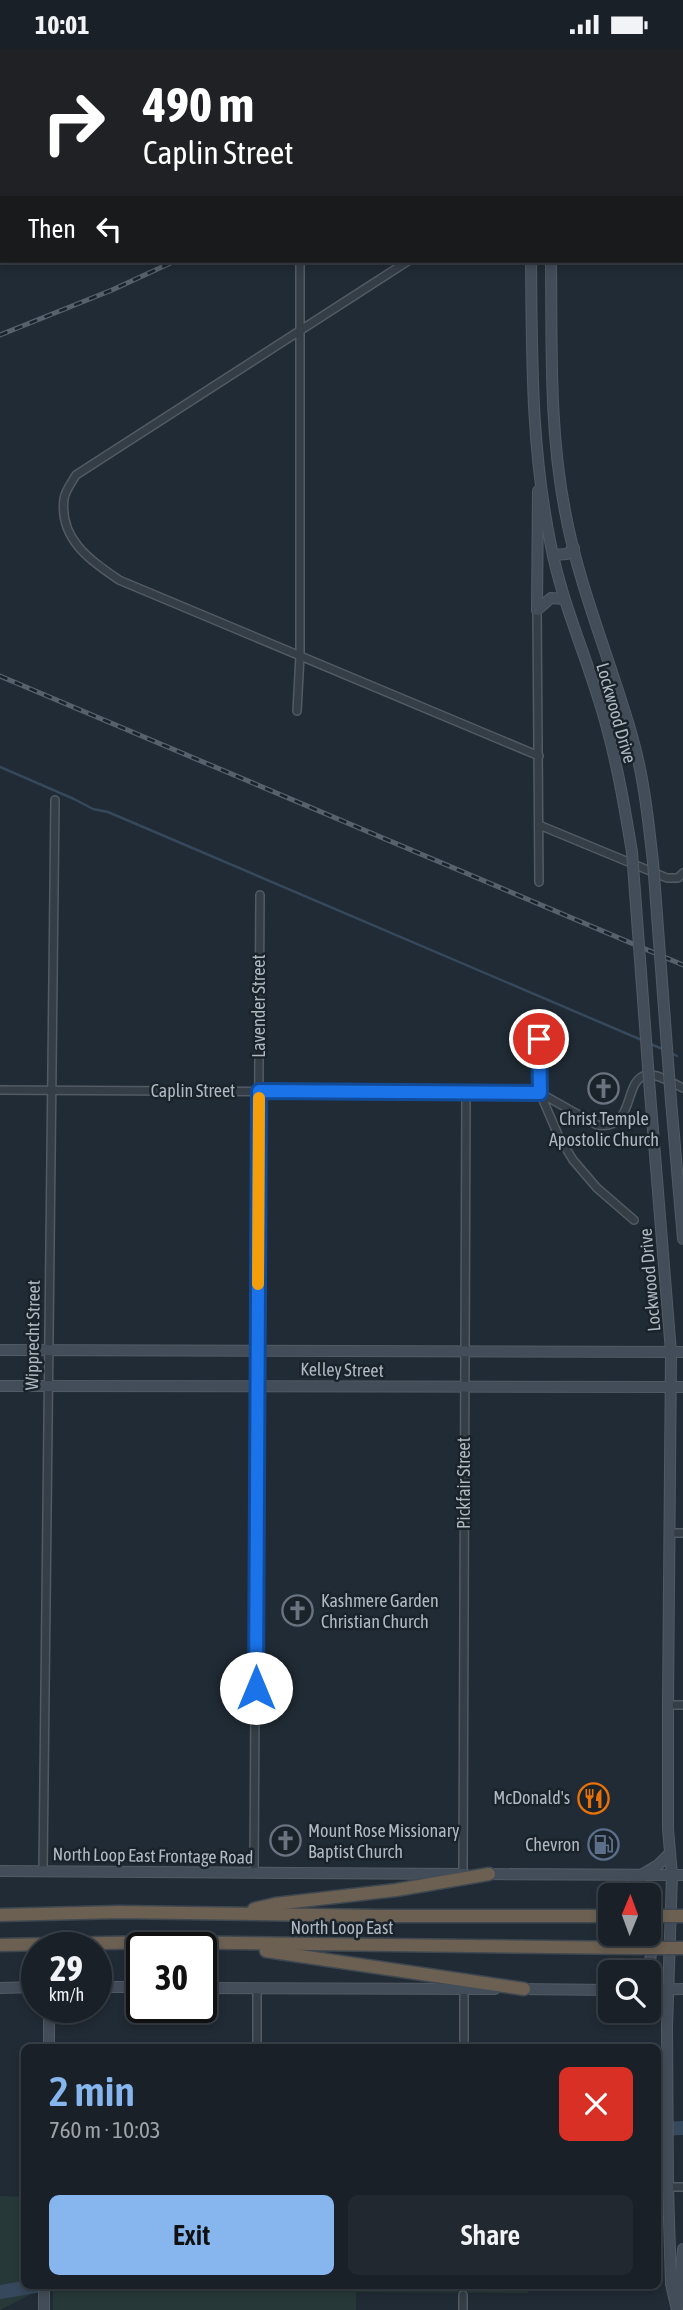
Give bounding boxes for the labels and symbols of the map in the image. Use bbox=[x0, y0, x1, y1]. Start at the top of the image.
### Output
street label: Lockwood Drive bbox=[592, 660, 641, 765]
street label: Lavender Street bbox=[248, 954, 269, 1058]
pin bbox=[509, 1009, 569, 1069]
church icon: Christ Temple Apostolic Church bbox=[587, 1071, 621, 1105]
street label: Caplin Street bbox=[151, 1080, 235, 1101]
place label: Christ Temple Apostolic Church bbox=[549, 1108, 659, 1150]
street label: Lockwood Drive bbox=[635, 1228, 664, 1332]
street label: Wipprecht Street bbox=[21, 1280, 44, 1390]
street label: Kelley Street bbox=[300, 1358, 384, 1381]
street label: Pickfair Street bbox=[453, 1437, 474, 1529]
place label: Kashmere Garden Christian Church bbox=[321, 1590, 439, 1632]
church icon: Kashmere Garden Christian Church bbox=[281, 1594, 315, 1628]
position arrow bbox=[219, 1651, 293, 1725]
restaurant icon: McDonald's bbox=[576, 1781, 610, 1815]
place label: McDonald's bbox=[493, 1787, 570, 1808]
place label: Mount Rose Missionary Baptist Church bbox=[308, 1820, 459, 1862]
church icon: Mount Rose Missionary Baptist Church bbox=[268, 1824, 302, 1858]
fuel station icon: Chevron bbox=[586, 1828, 620, 1862]
place label: Chevron bbox=[525, 1834, 580, 1855]
street label: North Loop East Frontage Road bbox=[52, 1843, 254, 1868]
north arrow bbox=[598, 1883, 662, 1946]
street label: North Loop East bbox=[290, 1917, 394, 1938]
speed limit sign: 30 bbox=[126, 1932, 217, 2023]

